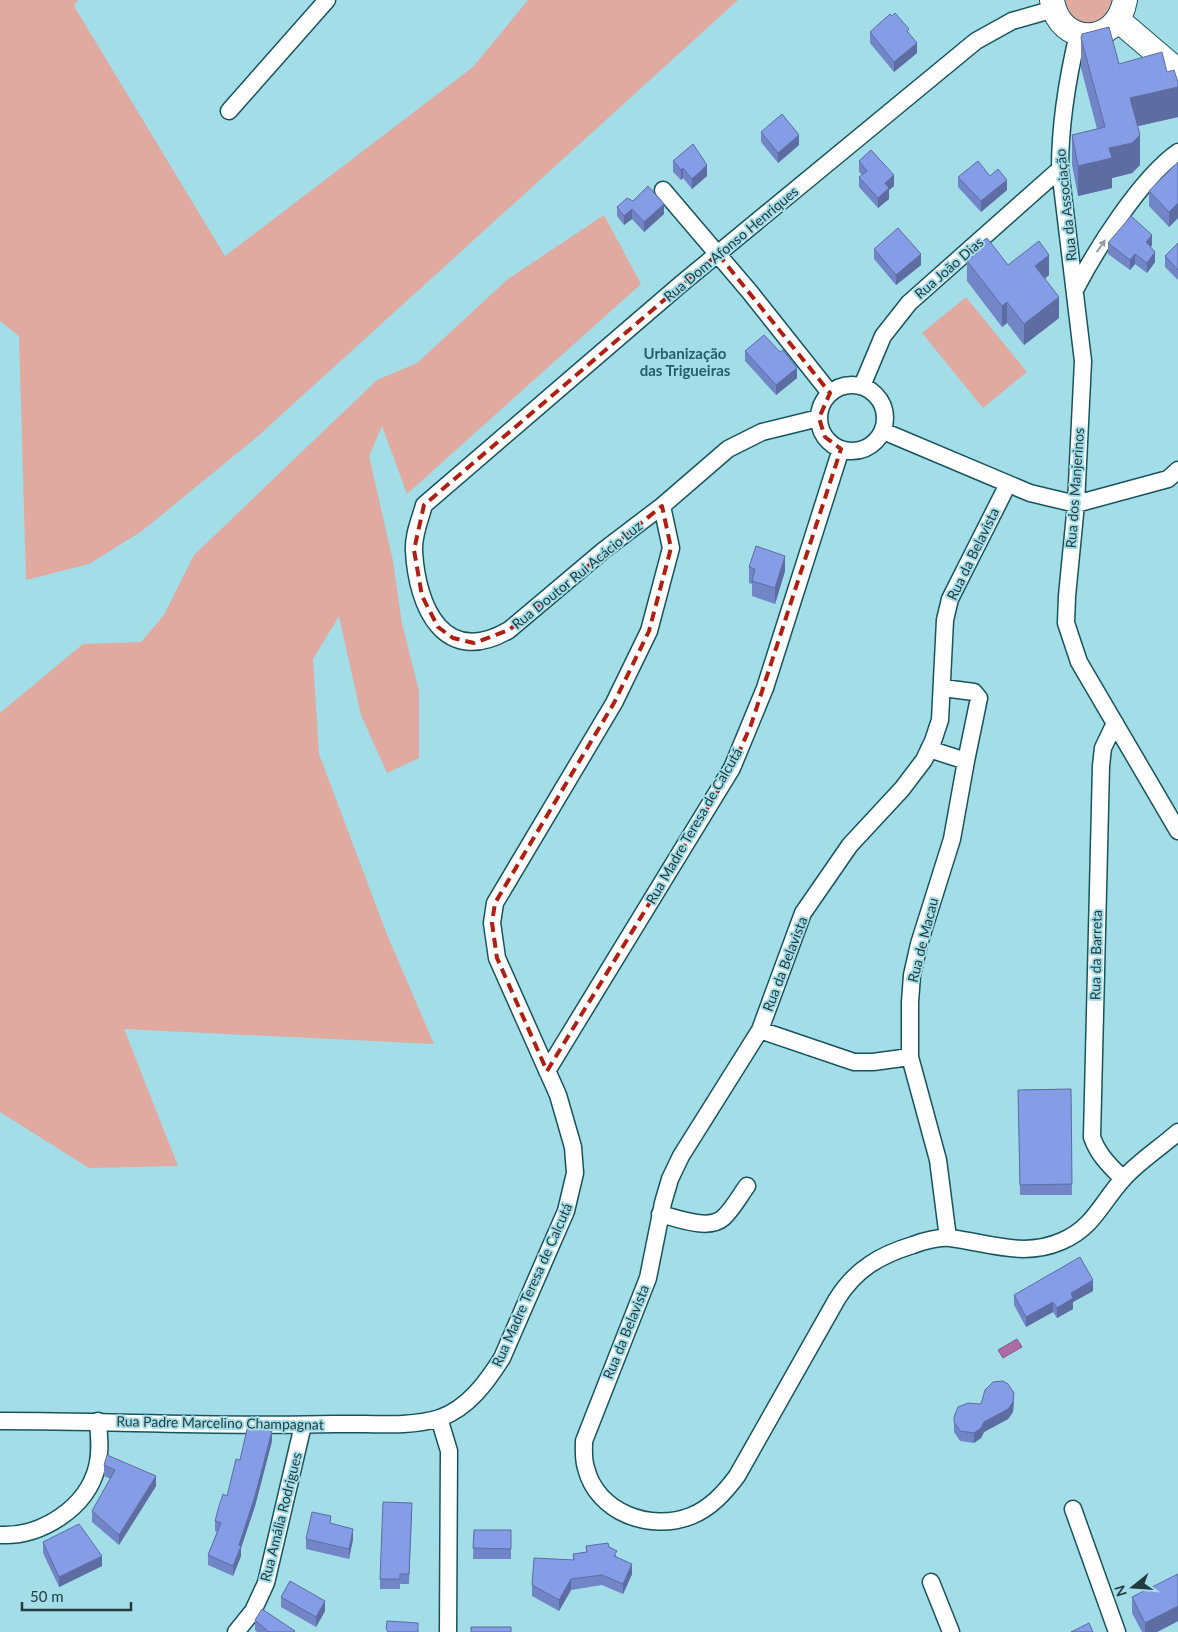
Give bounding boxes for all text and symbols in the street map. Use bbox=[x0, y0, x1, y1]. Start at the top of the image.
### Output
street label: Rua da Associação bbox=[1051, 148, 1080, 262]
street label: Rua Dom Afonso Henriques bbox=[660, 182, 801, 305]
street label: Rua João Dias bbox=[911, 233, 986, 302]
one-way arrow bbox=[1096, 239, 1106, 253]
district label: Urbanização das Trigueiras bbox=[640, 344, 731, 379]
street label: Rua dos Manjerinos bbox=[1062, 427, 1087, 549]
street label: Rua da Belavista bbox=[943, 505, 1002, 603]
street label: Rua Doutor Rui Acácio Luz bbox=[508, 517, 645, 632]
street label: Rua Madre Teresa de Calcutá bbox=[642, 745, 745, 907]
street label: Rua de Macau bbox=[904, 896, 941, 984]
street label: Rua da Barreta bbox=[1086, 910, 1105, 1000]
street label: Rua da Belavista bbox=[759, 914, 810, 1014]
street label: Rua Madre Teresa de Calcutá bbox=[488, 1200, 575, 1369]
street label: Rua da Belavista bbox=[599, 1282, 652, 1381]
street label: Rua Padre Marcelino Champagnat bbox=[116, 1412, 324, 1433]
street label: Rua Amália Rodrigues bbox=[256, 1450, 305, 1583]
north arrow bbox=[1108, 1562, 1158, 1612]
scale bar bbox=[22, 1580, 131, 1612]
text: N bbox=[1110, 1583, 1130, 1599]
text: 50 m bbox=[30, 1587, 64, 1605]

